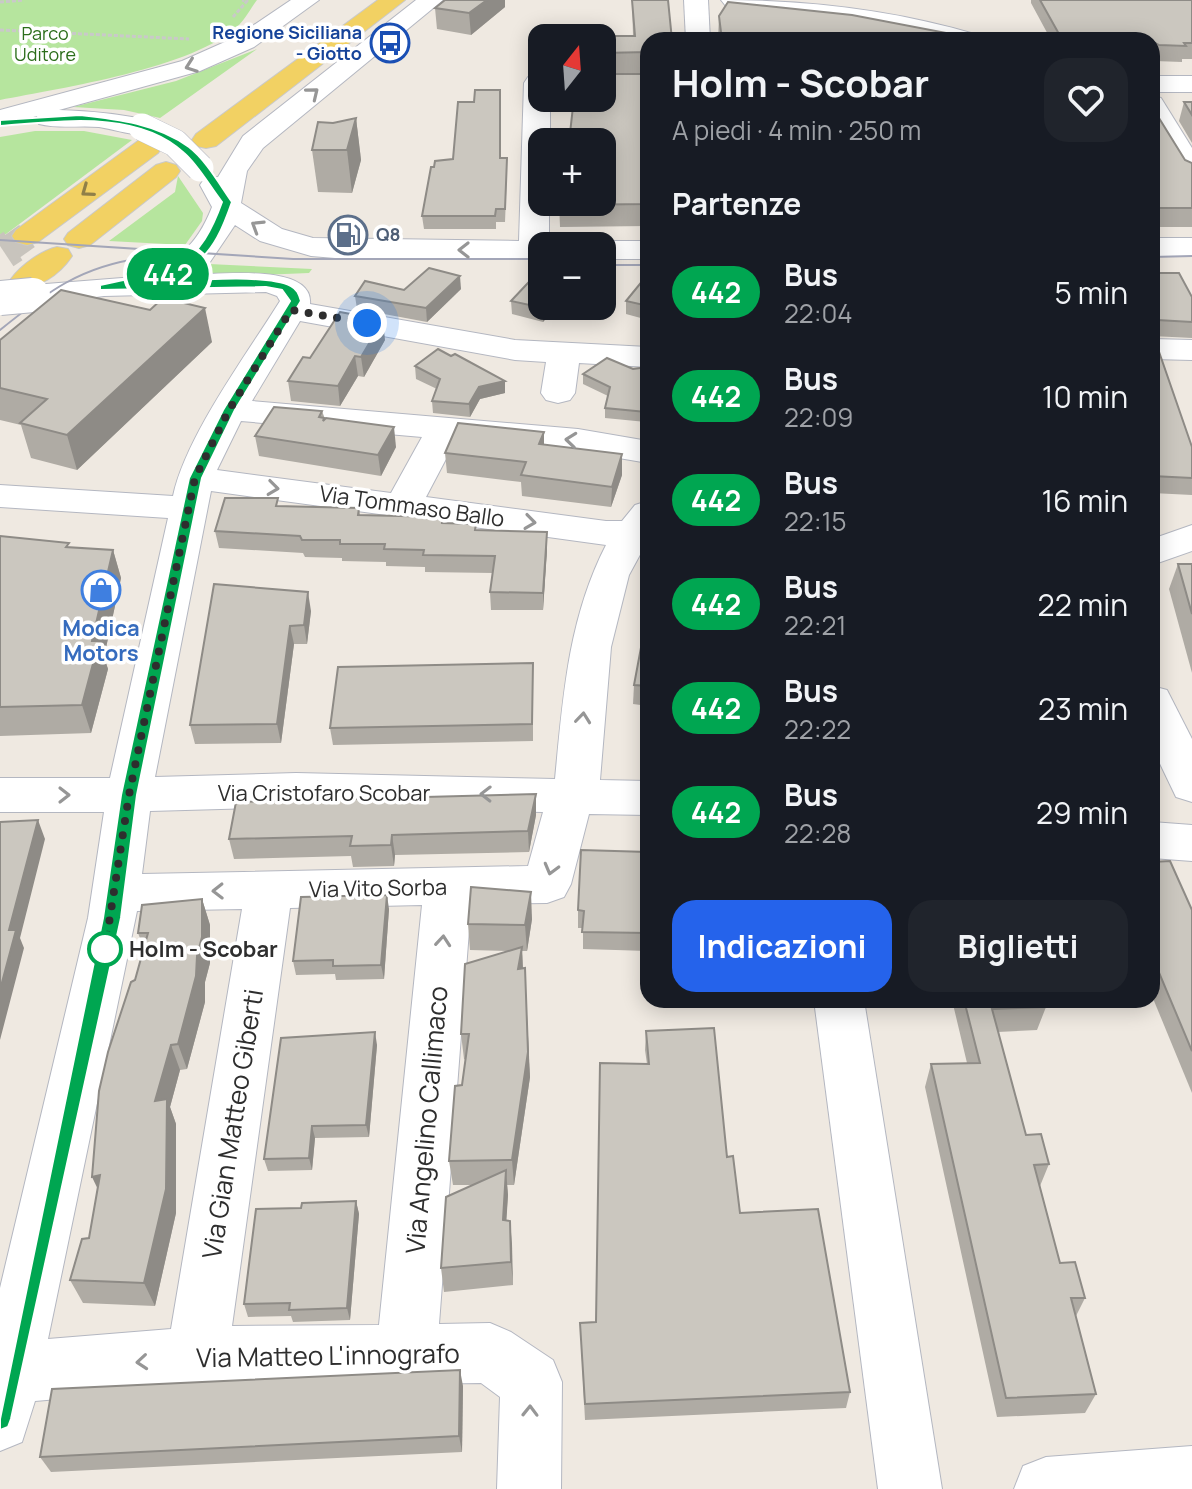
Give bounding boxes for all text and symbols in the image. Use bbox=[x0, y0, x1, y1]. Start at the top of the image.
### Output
place label: Regione Siciliana - Giotto bbox=[212, 20, 362, 65]
park label: Parco Uditore bbox=[14, 21, 76, 66]
bus stop icon: Regione Siciliana - Giotto bbox=[369, 22, 411, 64]
north arrow bbox=[528, 24, 616, 112]
map controls bbox=[528, 24, 616, 320]
one-way arrow bbox=[185, 56, 199, 73]
text: Holm - Scobar bbox=[672, 56, 929, 108]
button: heart bbox=[1044, 58, 1128, 142]
one-way arrow bbox=[304, 88, 319, 102]
text: A piedi · 4 min · 250 m bbox=[672, 112, 921, 148]
button: + bbox=[528, 128, 616, 216]
one-way arrow bbox=[82, 182, 96, 196]
text: Partenze bbox=[672, 183, 801, 224]
fuel station icon: Q8 bbox=[327, 214, 369, 256]
one-way arrow bbox=[252, 221, 266, 236]
place label: Q8 bbox=[376, 222, 401, 246]
button: − bbox=[528, 232, 616, 320]
one-way arrow bbox=[457, 241, 470, 259]
line badge: 442 bbox=[122, 248, 214, 300]
text: Bus bbox=[784, 254, 838, 295]
text: 442 bbox=[143, 255, 193, 293]
text: 5 min bbox=[1054, 272, 1128, 313]
text: 442 bbox=[691, 273, 741, 311]
text: 22:04 bbox=[784, 295, 853, 331]
your location bbox=[347, 303, 387, 343]
text: Bus bbox=[784, 358, 838, 399]
text: 10 min bbox=[1042, 376, 1128, 417]
text: 442 bbox=[691, 377, 741, 415]
text: 22:09 bbox=[784, 399, 853, 435]
one-way arrow bbox=[564, 432, 577, 449]
text: Bus bbox=[784, 462, 838, 503]
street label: Via Tommaso Ballo bbox=[318, 478, 506, 534]
one-way arrow bbox=[266, 479, 280, 496]
text: 16 min bbox=[1041, 480, 1128, 521]
text: 442 bbox=[691, 481, 741, 519]
text: 22:15 bbox=[784, 503, 847, 539]
one-way arrow bbox=[523, 513, 537, 530]
text: Bus bbox=[784, 566, 838, 607]
shop icon: Modica Motors bbox=[80, 569, 122, 611]
text: 22 min bbox=[1038, 584, 1128, 625]
text: 442 bbox=[691, 585, 741, 623]
text: 22:21 bbox=[784, 607, 846, 643]
place label: Modica Motors bbox=[62, 613, 140, 668]
text: Bus bbox=[784, 670, 838, 711]
text: 23 min bbox=[1038, 688, 1128, 729]
text: 442 bbox=[691, 689, 741, 727]
one-way arrow bbox=[575, 711, 592, 724]
text: 22:22 bbox=[784, 711, 851, 747]
text: Bus bbox=[784, 774, 838, 815]
street label: Via Cristofaro Scobar bbox=[218, 778, 430, 808]
one-way arrow bbox=[479, 785, 492, 803]
one-way arrow bbox=[58, 786, 71, 804]
text: 29 min bbox=[1036, 792, 1128, 833]
text: 442 bbox=[691, 793, 741, 831]
text: 22:28 bbox=[784, 815, 851, 851]
one-way arrow bbox=[544, 862, 561, 876]
street label: Via Vito Sorba bbox=[309, 872, 447, 904]
one-way arrow bbox=[211, 882, 224, 900]
button: Indicazioni bbox=[672, 900, 892, 992]
button: Biglietti bbox=[908, 900, 1128, 992]
marker: Holm - Scobar bbox=[88, 932, 122, 966]
place label: Holm - Scobar bbox=[129, 934, 278, 964]
one-way arrow bbox=[435, 934, 452, 947]
street label: Via Angelino Callimaco bbox=[396, 985, 456, 1255]
street label: Via Gian Matteo Giberti bbox=[193, 986, 271, 1261]
street label: Via Matteo L'innografo bbox=[196, 1335, 460, 1375]
one-way arrow bbox=[135, 1353, 148, 1370]
one-way arrow bbox=[522, 1404, 539, 1417]

